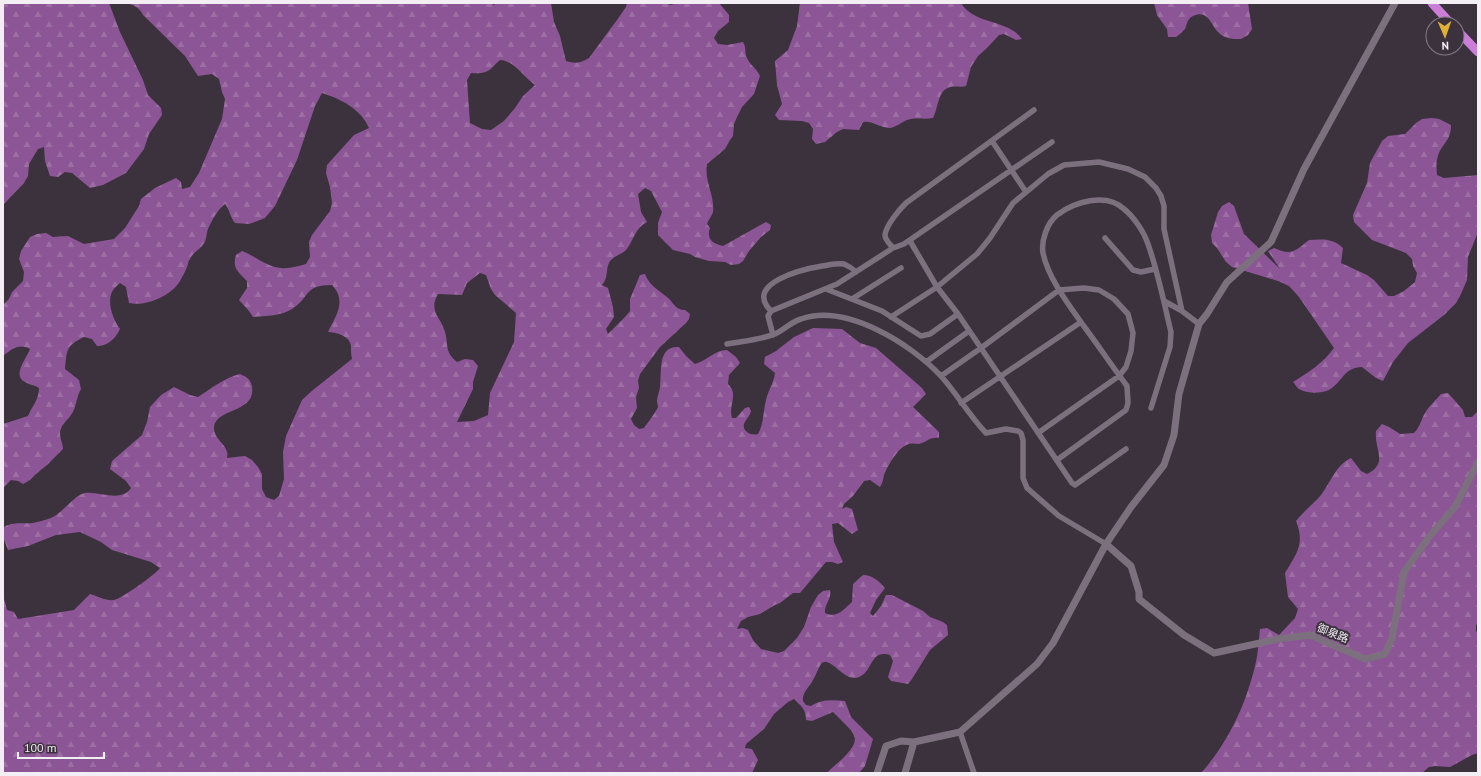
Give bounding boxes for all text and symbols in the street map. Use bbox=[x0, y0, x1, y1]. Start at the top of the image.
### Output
north arrow bbox=[1425, 16, 1465, 56]
text: N bbox=[1441, 39, 1449, 53]
street label: 御泉路 bbox=[1314, 620, 1351, 646]
scale bar bbox=[18, 734, 104, 760]
text: 100 m bbox=[24, 740, 57, 755]

